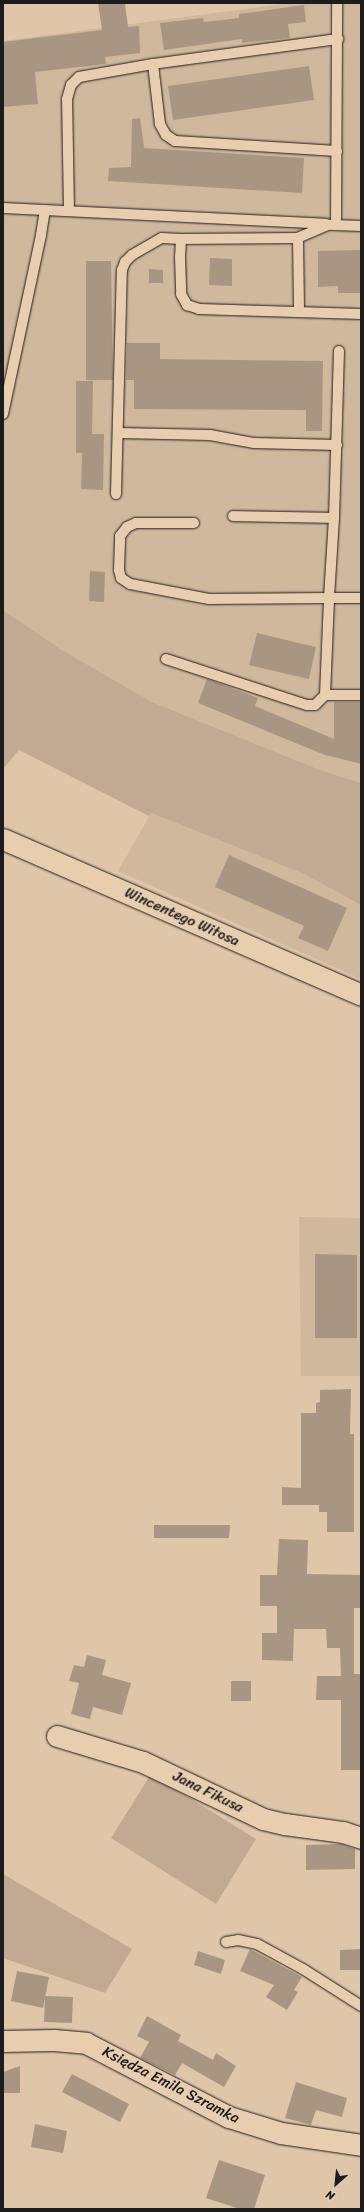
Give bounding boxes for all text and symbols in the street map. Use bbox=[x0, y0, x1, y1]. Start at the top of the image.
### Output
street label: Wincentego Witosa bbox=[122, 883, 242, 951]
street label: Jana Fikusa bbox=[170, 1767, 246, 1817]
street label: Księdza Emila Szramka bbox=[100, 2043, 242, 2127]
north arrow bbox=[316, 2164, 356, 2204]
text: N bbox=[323, 2185, 338, 2205]

